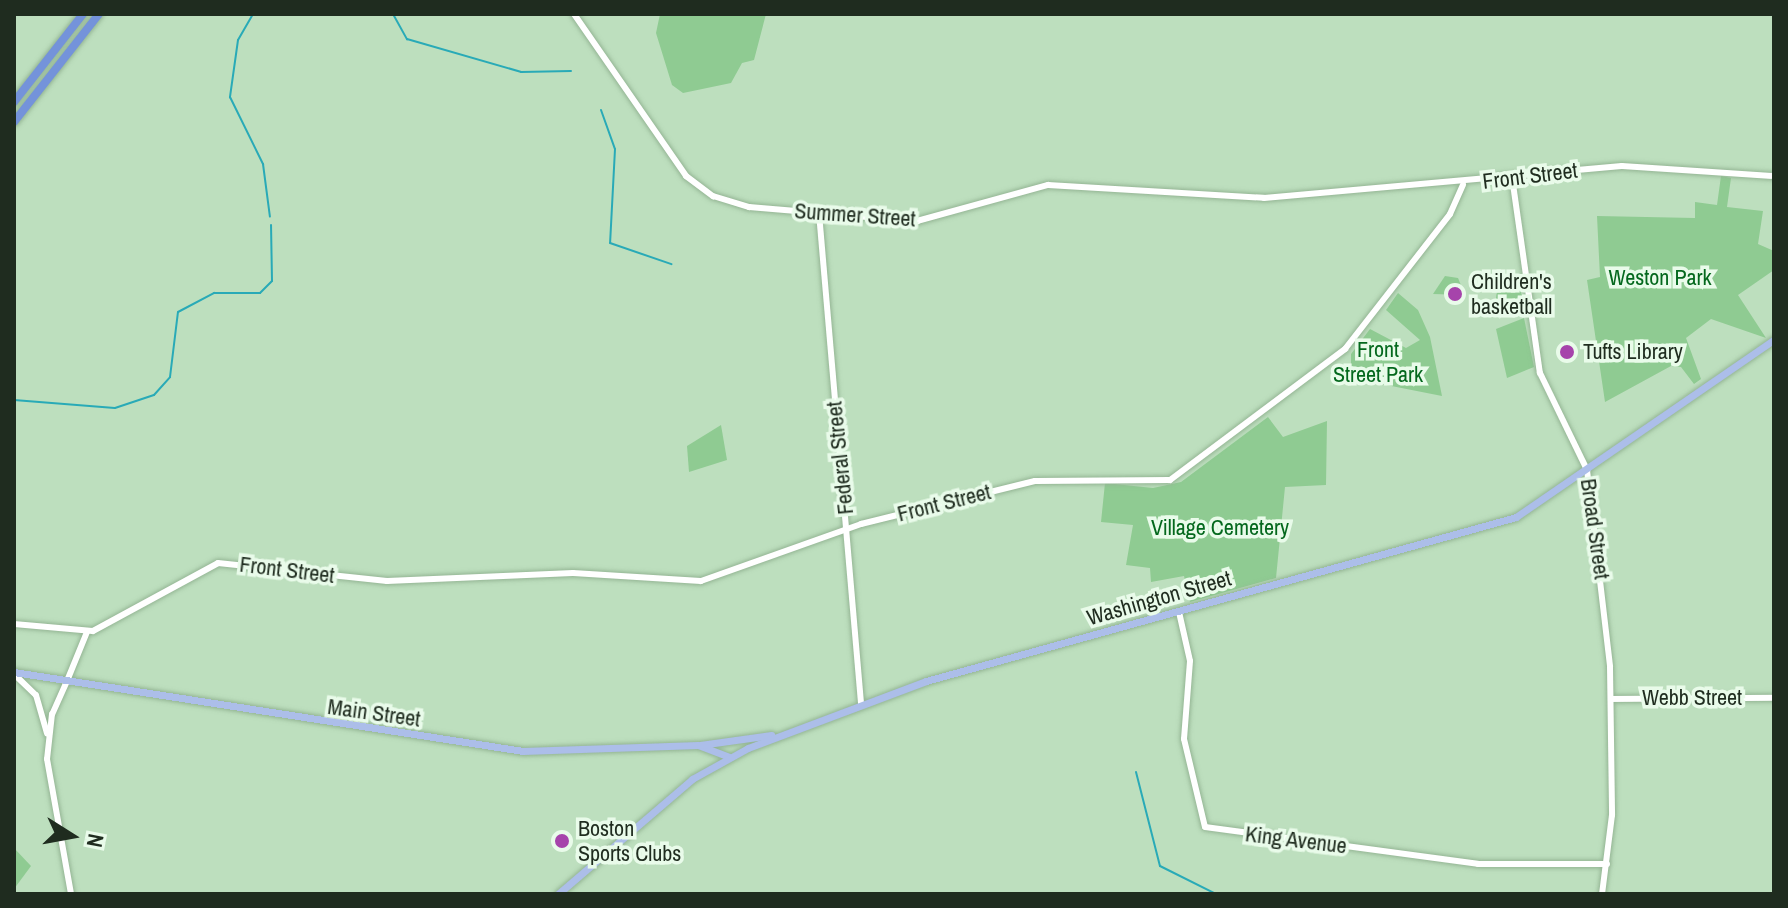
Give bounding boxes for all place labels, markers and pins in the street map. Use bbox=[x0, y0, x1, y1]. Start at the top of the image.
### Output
place label: Children's basketball bbox=[1471, 268, 1552, 320]
marker: Children's basketball bbox=[1446, 285, 1464, 303]
place label: Tufts Library bbox=[1583, 339, 1683, 365]
marker: Tufts Library bbox=[1558, 343, 1576, 361]
place label: Boston Sports Clubs bbox=[578, 815, 681, 866]
marker: Boston Sports Clubs bbox=[553, 832, 571, 850]

